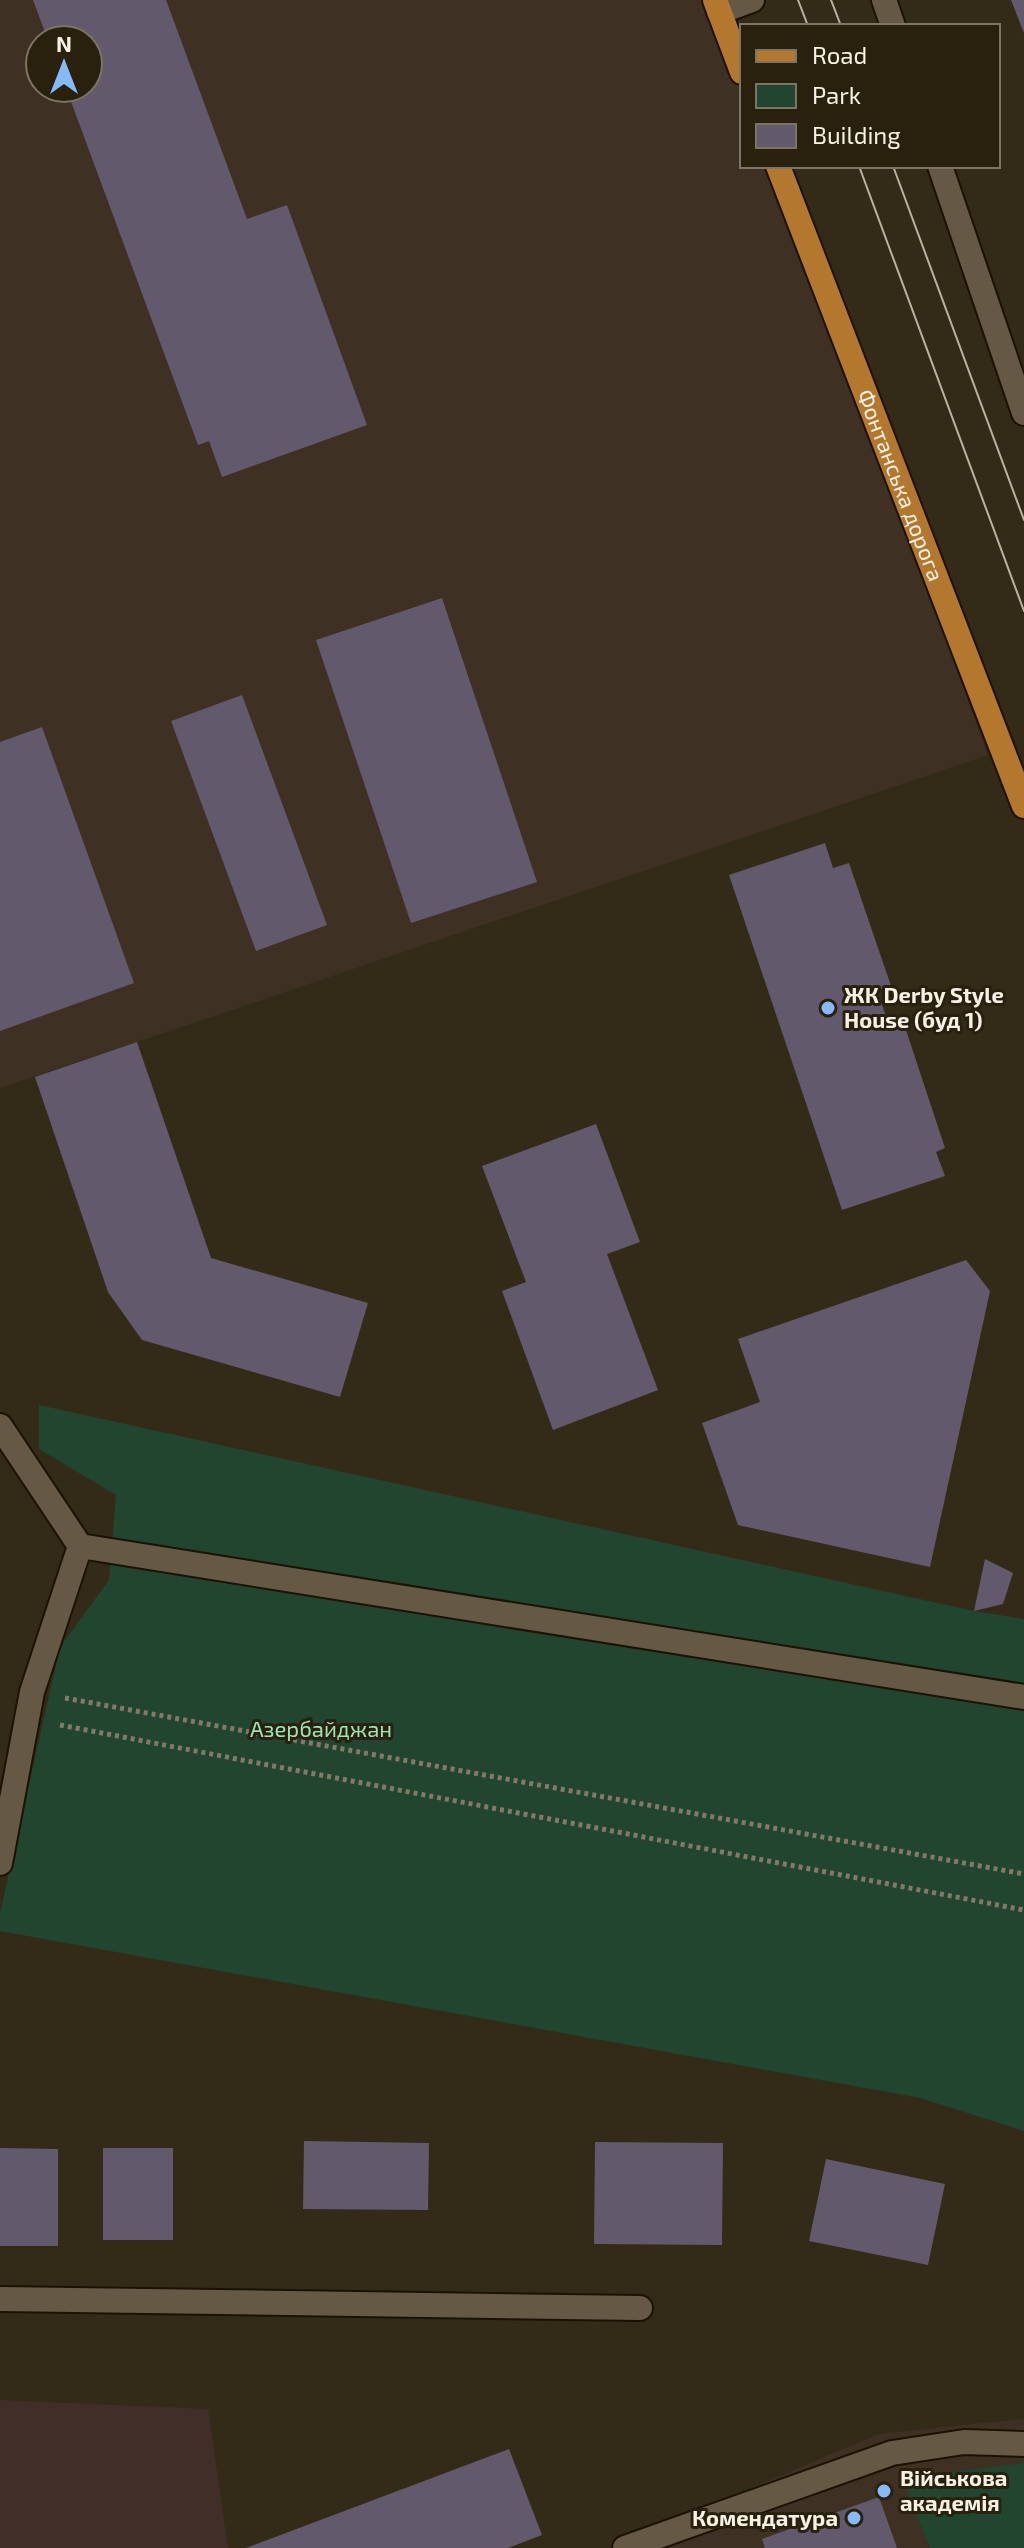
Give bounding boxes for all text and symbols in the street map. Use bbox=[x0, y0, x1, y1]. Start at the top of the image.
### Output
north arrow bbox=[24, 24, 104, 104]
legend bbox=[740, 24, 1000, 168]
text: N bbox=[56, 30, 72, 56]
text: Road bbox=[812, 40, 867, 69]
text: Park bbox=[812, 80, 861, 109]
text: Building bbox=[812, 120, 901, 149]
street label: Фонтанська дорога bbox=[853, 385, 950, 584]
place label: ЖК Derby Style House (буд 1) bbox=[844, 981, 1004, 1032]
marker: ЖК Derby Style House (буд 1) bbox=[819, 999, 837, 1017]
park label: Азербайджан bbox=[250, 1715, 392, 1741]
place label: Військова академія bbox=[900, 2464, 1007, 2515]
marker: Військова академія bbox=[875, 2482, 893, 2500]
place label: Комендатура bbox=[692, 2504, 838, 2530]
marker: Комендатура bbox=[845, 2509, 863, 2527]

